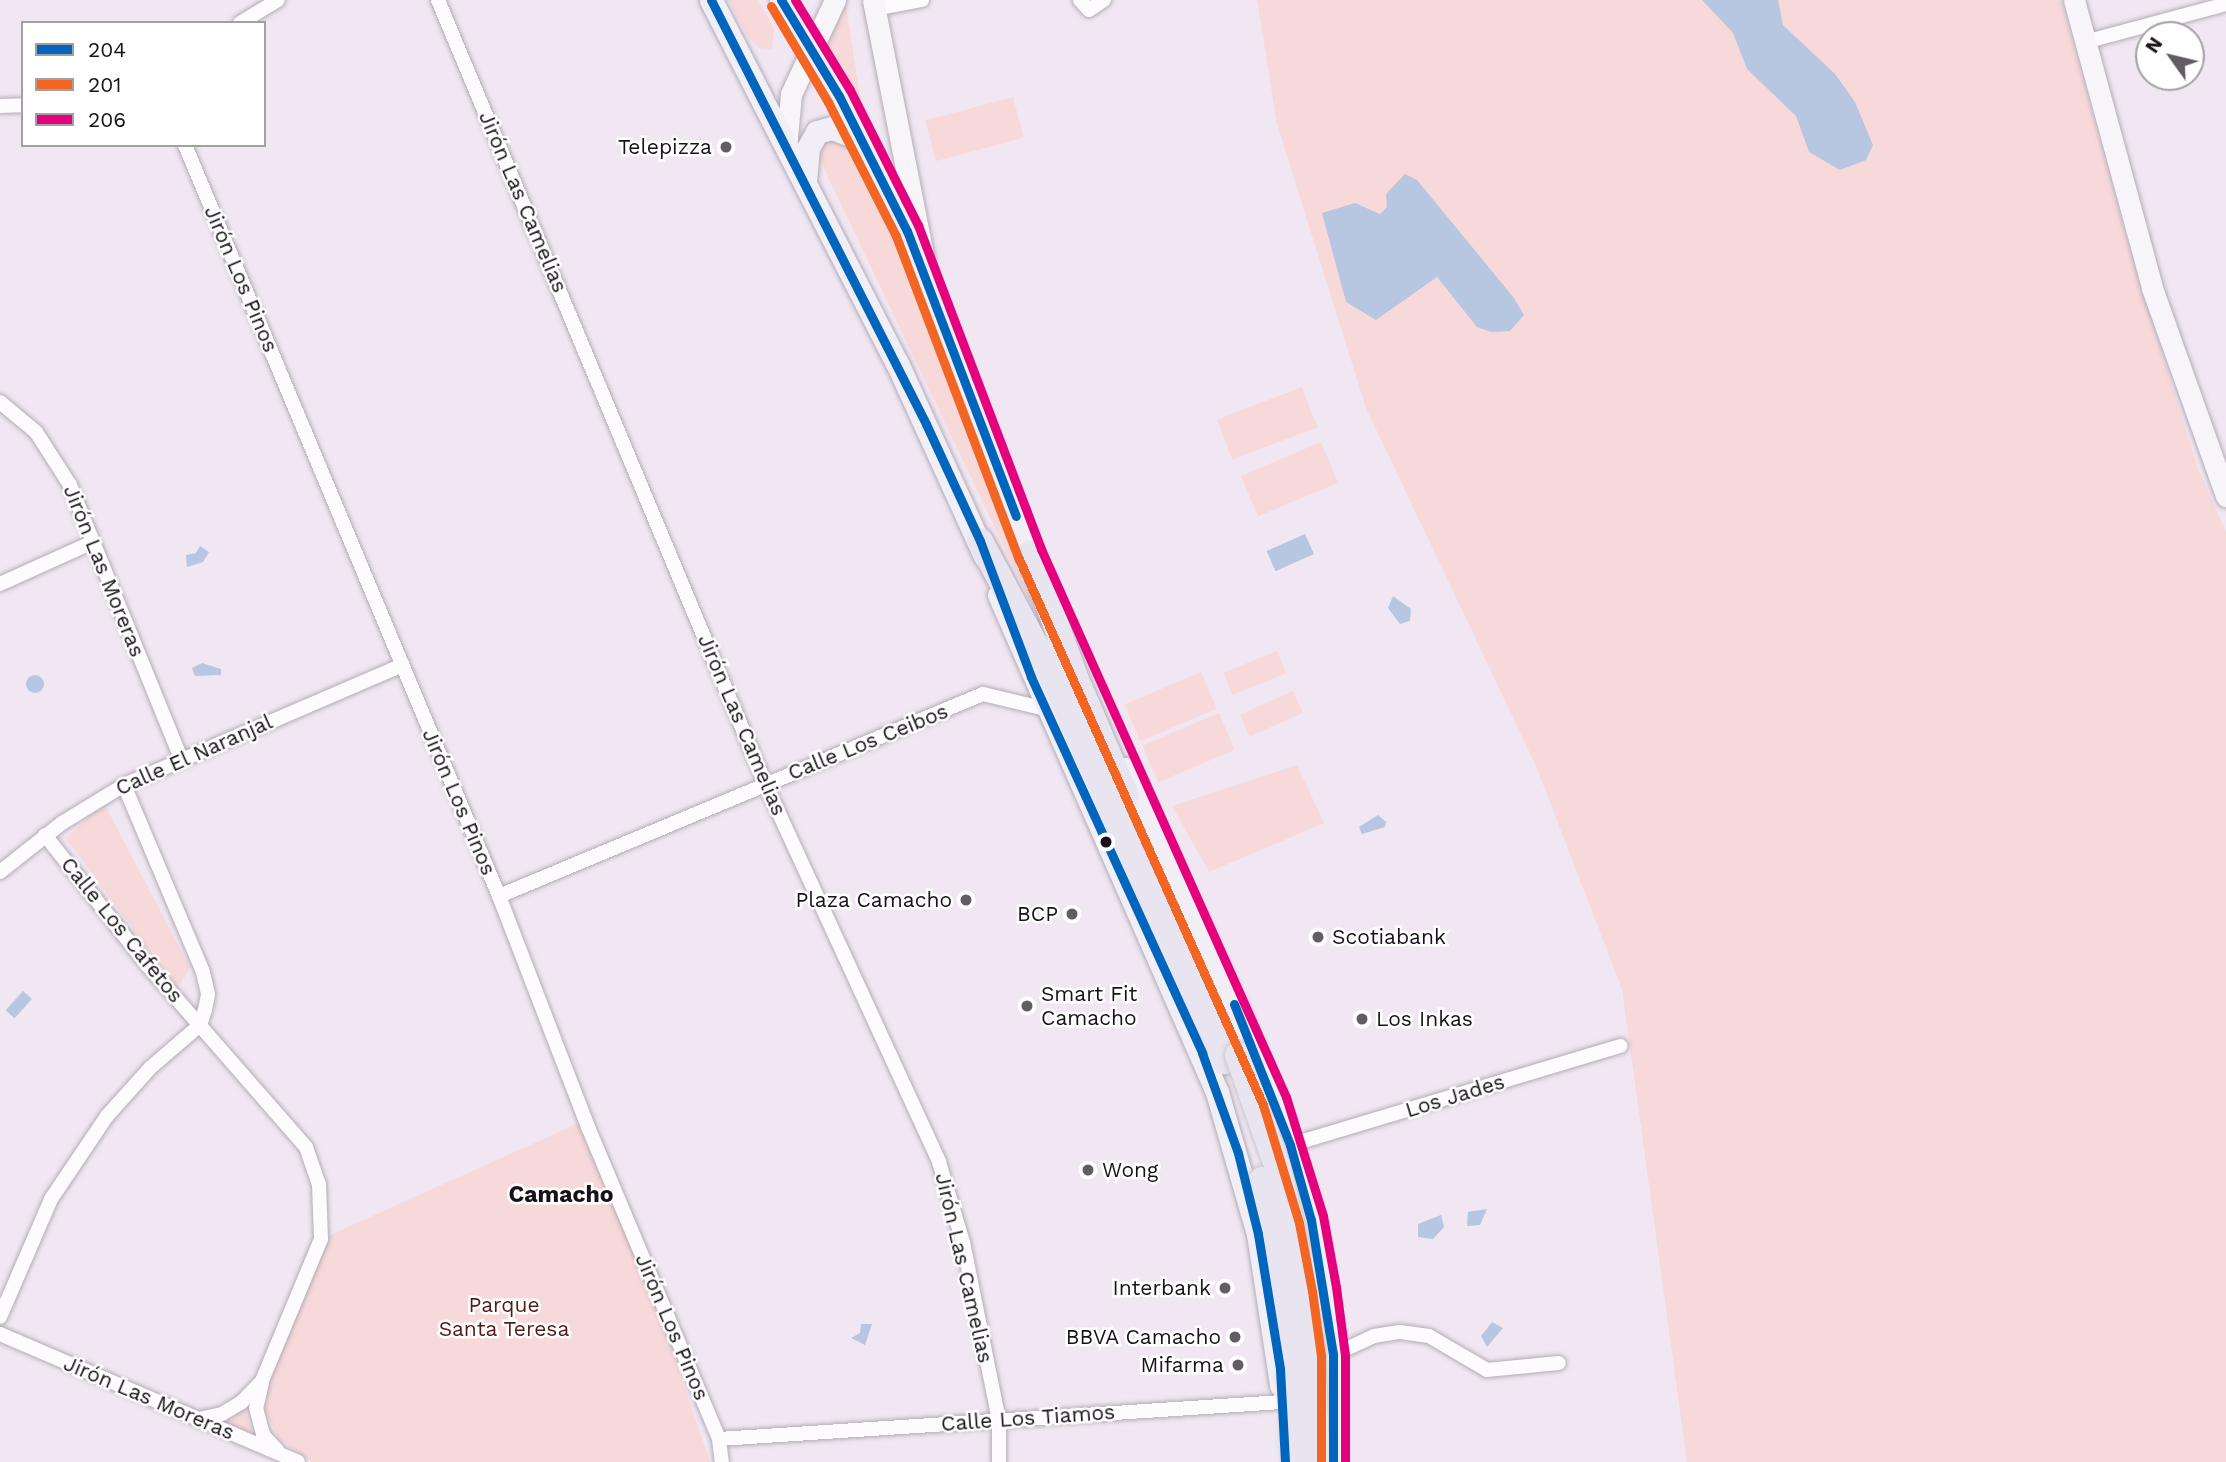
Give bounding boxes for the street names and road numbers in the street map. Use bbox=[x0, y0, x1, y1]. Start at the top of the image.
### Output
street label: Jirón Las Camelias bbox=[473, 108, 573, 296]
street label: Jirón Los Pinos bbox=[199, 202, 283, 356]
street label: Jirón Las Moreras bbox=[58, 481, 150, 661]
street label: Jirón Las Camelias bbox=[692, 631, 792, 819]
street label: Calle Los Ceibos bbox=[784, 698, 952, 786]
street label: Calle El Naranjal bbox=[111, 709, 277, 801]
street label: Jirón Los Pinos bbox=[417, 725, 501, 879]
street label: Calle Los Cafetos bbox=[56, 852, 188, 1008]
street label: Los Jades bbox=[1402, 1069, 1508, 1123]
street label: Jirón Las Camelias bbox=[930, 1170, 998, 1366]
street label: Jirón Los Pinos bbox=[630, 1250, 714, 1404]
street label: Jirón Las Moreras bbox=[60, 1351, 238, 1445]
street label: Calle Los Tiamos bbox=[940, 1399, 1116, 1437]

